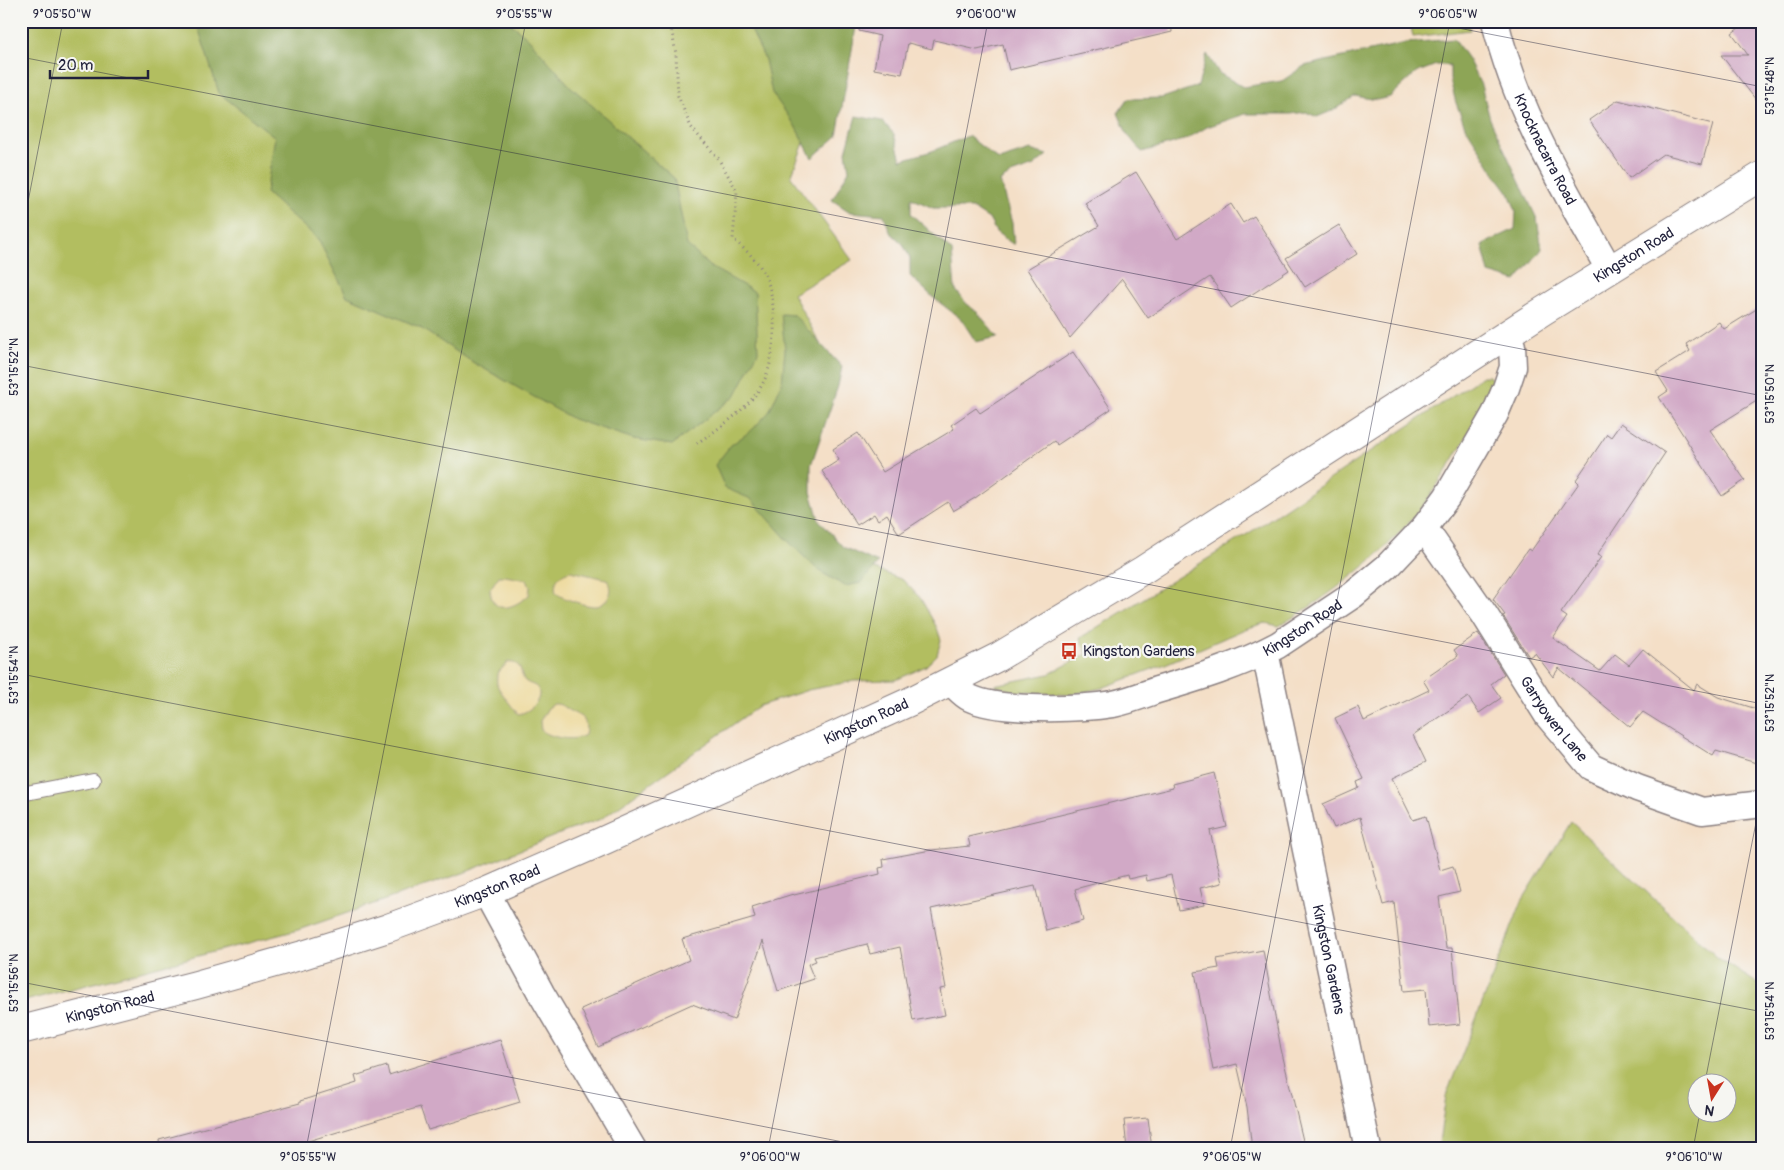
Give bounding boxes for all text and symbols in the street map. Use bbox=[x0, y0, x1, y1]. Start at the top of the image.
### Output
text: 9°05'50"W bbox=[33, 7, 91, 22]
text: 9°05'55"W bbox=[496, 7, 552, 22]
text: 9°06'00"W bbox=[956, 7, 1016, 22]
text: 9°06'05"W bbox=[1419, 7, 1477, 22]
scale bar bbox=[50, 48, 148, 80]
text: 20 m bbox=[58, 56, 93, 75]
text: 53°15'48"N bbox=[1763, 57, 1778, 115]
street label: Knocknacarra Road bbox=[1510, 91, 1581, 208]
street label: Kingston Road bbox=[1590, 223, 1677, 287]
text: 53°15'52"N bbox=[7, 338, 22, 396]
text: 53°15'50"N bbox=[1763, 364, 1778, 424]
street label: Kingston Road bbox=[1260, 595, 1346, 661]
bus stop icon: Kingston Gardens bbox=[1059, 641, 1079, 661]
place label: Kingston Gardens bbox=[1083, 642, 1195, 661]
text: 53°15'54"N bbox=[7, 646, 22, 704]
street label: Garryowen Lane bbox=[1516, 673, 1592, 766]
text: 53°15'52"N bbox=[1763, 674, 1778, 732]
street label: Kingston Road bbox=[821, 694, 912, 749]
street label: Kingston Road bbox=[452, 860, 543, 912]
street label: Kingston Gardens bbox=[1308, 903, 1349, 1016]
text: 53°15'56"N bbox=[7, 954, 22, 1012]
text: 53°15'54"N bbox=[1763, 982, 1778, 1040]
street label: Kingston Road bbox=[64, 987, 157, 1028]
north arrow bbox=[1686, 1072, 1736, 1122]
text: N bbox=[1703, 1101, 1716, 1120]
text: 9°05'55"W bbox=[280, 1150, 336, 1165]
text: 9°06'00"W bbox=[740, 1150, 800, 1165]
text: 9°06'05"W bbox=[1203, 1150, 1261, 1165]
text: 9°06'10"W bbox=[1665, 1150, 1723, 1165]

